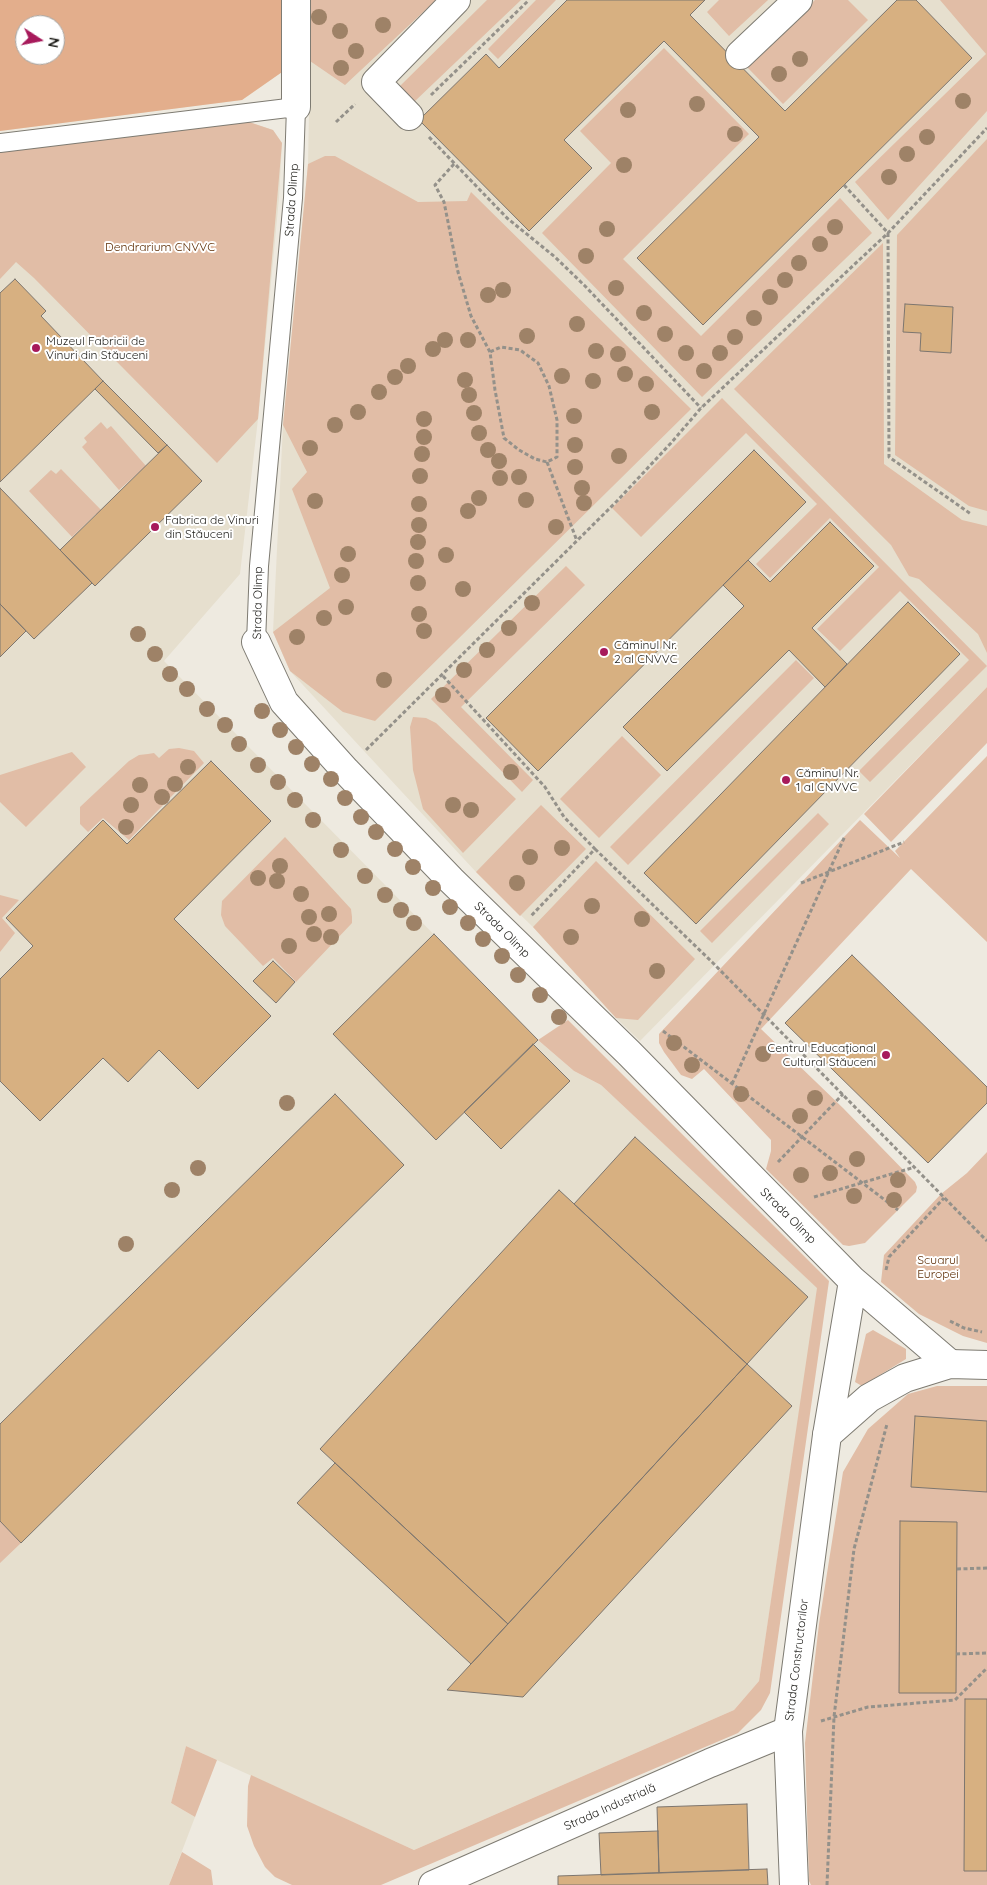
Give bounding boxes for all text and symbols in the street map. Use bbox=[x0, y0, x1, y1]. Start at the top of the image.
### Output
north arrow bbox=[15, 15, 65, 65]
text: N bbox=[44, 36, 64, 49]
street label: Strada Olimp bbox=[282, 163, 302, 237]
park label: Dendrarium CNVVC bbox=[105, 240, 215, 254]
place label: Muzeul Fabricii de Vinuri din Stăuceni bbox=[46, 334, 148, 362]
marker: Muzeul Fabricii de Vinuri din Stăuceni bbox=[30, 342, 42, 354]
place label: Fabrica de Vinuri din Stăuceni bbox=[165, 513, 259, 541]
marker: Fabrica de Vinuri din Stăuceni bbox=[149, 521, 161, 533]
street label: Strada Olimp bbox=[250, 566, 266, 640]
place label: Căminul Nr. 2 al CNVVC bbox=[614, 638, 677, 666]
marker: Căminul Nr. 2 al CNVVC bbox=[598, 646, 610, 658]
place label: Căminul Nr. 1 al CNVVC bbox=[796, 766, 859, 794]
marker: Căminul Nr. 1 al CNVVC bbox=[780, 774, 792, 786]
street label: Strada Olimp bbox=[471, 899, 533, 961]
place label: Centrul Educațional Cultural Stăuceni bbox=[768, 1041, 876, 1069]
marker: Centrul Educațional Cultural Stăuceni bbox=[880, 1049, 892, 1061]
street label: Strada Olimp bbox=[757, 1185, 819, 1247]
park label: Scuarul Europei bbox=[917, 1253, 959, 1281]
street label: Strada Constructorilor bbox=[782, 1598, 812, 1722]
street label: Strada Industrială bbox=[562, 1780, 658, 1834]

